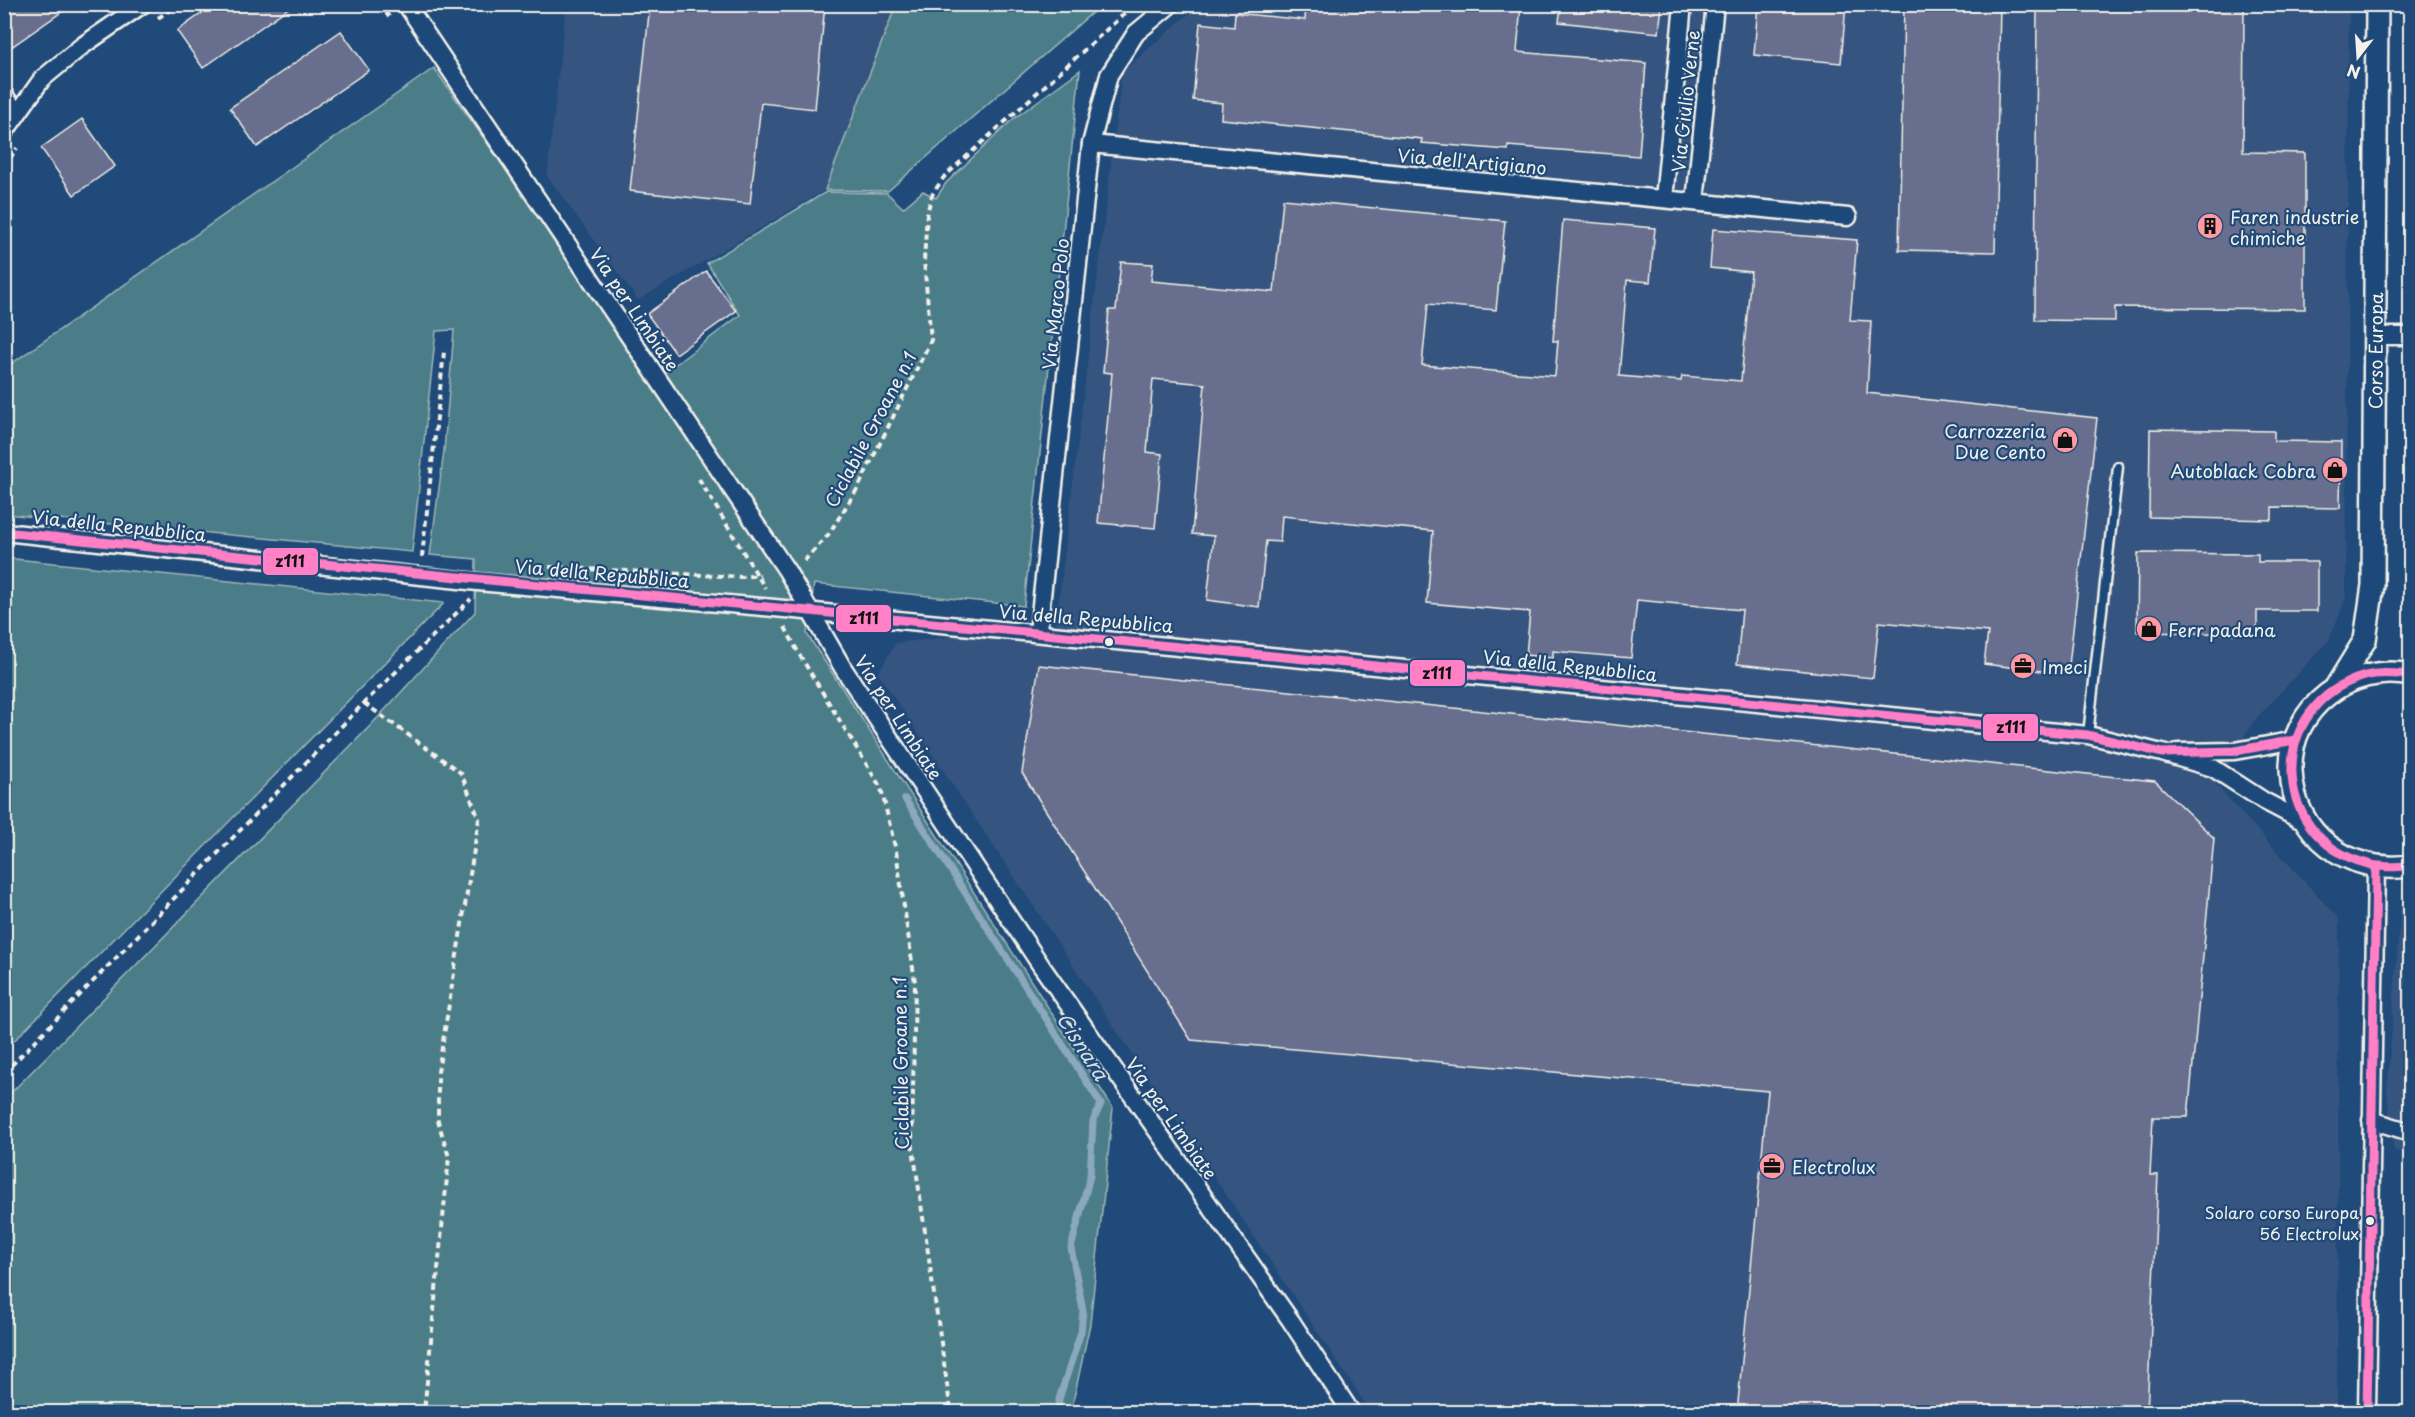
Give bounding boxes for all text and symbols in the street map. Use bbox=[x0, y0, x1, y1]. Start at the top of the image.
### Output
north arrow bbox=[2328, 27, 2388, 87]
street label: Via Giulio Verne bbox=[1664, 28, 1706, 174]
text: N bbox=[2344, 59, 2363, 86]
street label: Via dell'Artigiano bbox=[1396, 141, 1548, 181]
place label: Faren industrie chimiche bbox=[2230, 203, 2359, 251]
building icon: Faren industrie chimiche bbox=[2195, 211, 2225, 241]
street label: Via Marco Polo bbox=[1035, 237, 1075, 371]
street label: Via per Limbiate bbox=[584, 242, 686, 376]
street label: Corso Europa bbox=[2361, 292, 2389, 409]
street label: Ciclabile Groane n.1 bbox=[817, 346, 923, 512]
place label: Carrozzeria Due Cento bbox=[1944, 417, 2047, 465]
shop icon: Carrozzeria Due Cento bbox=[2050, 425, 2080, 455]
shop icon: Autoblack Cobra bbox=[2320, 455, 2350, 485]
place label: Autoblack Cobra bbox=[2171, 457, 2316, 484]
street label: Via della Repubblica bbox=[31, 502, 208, 548]
line badge: z111 bbox=[262, 547, 319, 576]
text: z111 bbox=[275, 548, 305, 572]
street label: Via della Repubblica bbox=[514, 552, 691, 594]
street label: Via della Repubblica bbox=[998, 597, 1175, 639]
line badge: z111 bbox=[835, 604, 892, 633]
text: z111 bbox=[849, 605, 879, 629]
shop icon: Ferr padana bbox=[2134, 614, 2164, 644]
place label: Ferr padana bbox=[2168, 616, 2276, 643]
unlabelled marker bbox=[1103, 636, 1115, 648]
street label: Via della Repubblica bbox=[1482, 642, 1659, 688]
street label: Via per Limbiate bbox=[848, 649, 950, 785]
office icon: Imeci bbox=[2008, 651, 2038, 681]
place label: Imeci bbox=[2042, 653, 2088, 680]
line badge: z111 bbox=[1409, 659, 1466, 687]
text: z111 bbox=[1422, 660, 1452, 684]
line badge: z111 bbox=[1982, 713, 2039, 742]
text: z111 bbox=[1996, 714, 2026, 738]
street label: Ciclabile Groane n.1 bbox=[885, 976, 915, 1150]
water label: Cisnara bbox=[1050, 1006, 1117, 1087]
street label: Via per Limbiate bbox=[1120, 1051, 1224, 1185]
office icon: Electrolux bbox=[1757, 1151, 1787, 1181]
place label: Electrolux bbox=[1792, 1153, 1875, 1180]
place label: Solaro corso Europa 56 Electrolux bbox=[2205, 1200, 2359, 1245]
marker: Solaro corso Europa 56 Electrolux bbox=[2364, 1215, 2376, 1227]

